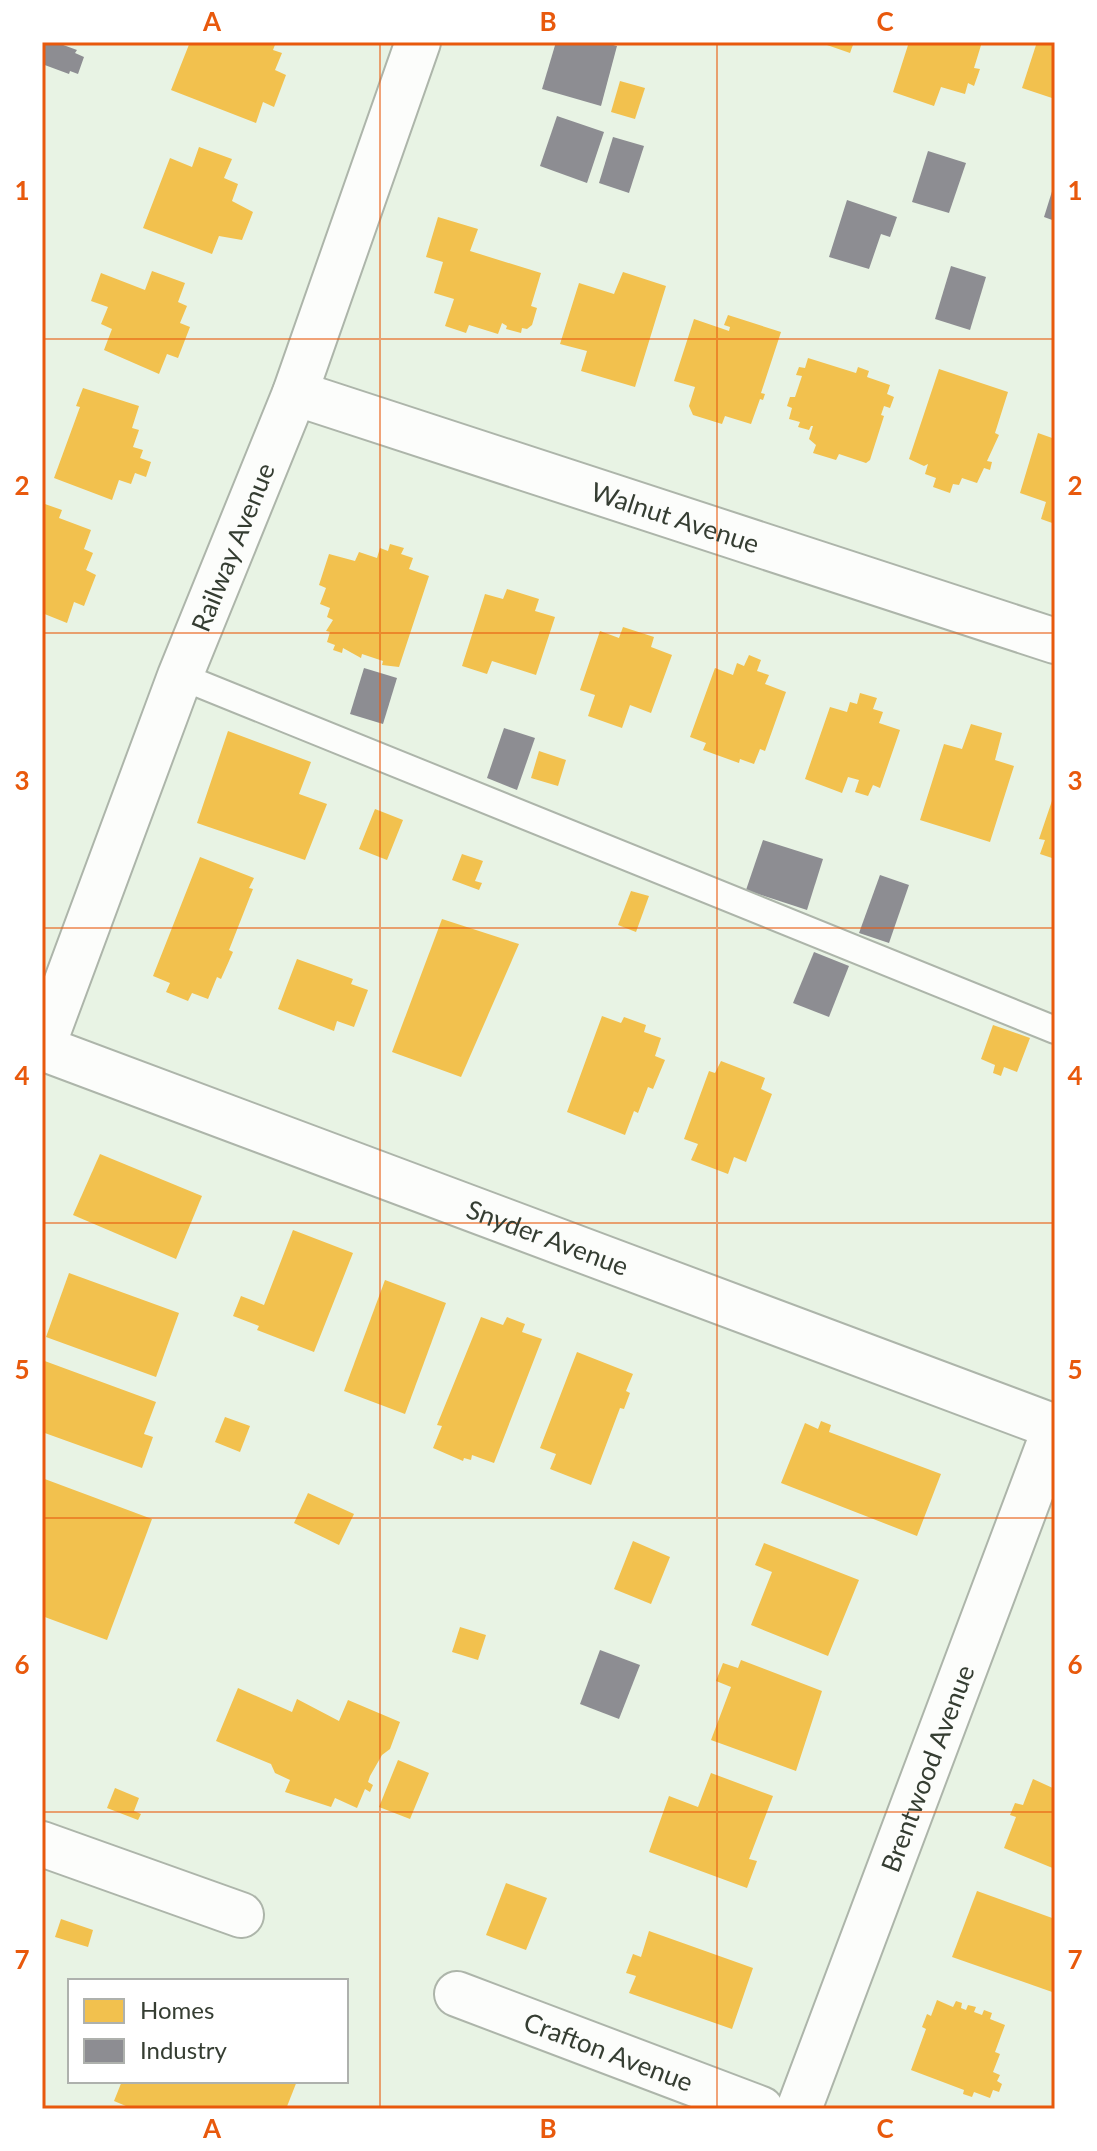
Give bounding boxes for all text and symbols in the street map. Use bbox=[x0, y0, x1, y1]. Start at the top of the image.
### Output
text: A bbox=[202, 5, 222, 37]
text: B bbox=[539, 5, 557, 37]
text: C bbox=[876, 5, 894, 37]
text: 1 bbox=[14, 174, 30, 206]
text: 1 bbox=[1067, 174, 1083, 206]
street label: Railway Avenue bbox=[184, 458, 281, 636]
text: 2 bbox=[14, 469, 30, 501]
text: 2 bbox=[1067, 469, 1083, 501]
street label: Walnut Avenue bbox=[587, 475, 763, 559]
text: 3 bbox=[14, 764, 30, 796]
text: 3 bbox=[1067, 764, 1083, 796]
text: 4 bbox=[14, 1059, 30, 1091]
text: 4 bbox=[1067, 1059, 1083, 1091]
street label: Snyder Avenue bbox=[462, 1192, 633, 1282]
text: 5 bbox=[14, 1353, 30, 1385]
text: 5 bbox=[1067, 1353, 1083, 1385]
text: 6 bbox=[14, 1648, 30, 1680]
text: 6 bbox=[1067, 1648, 1083, 1680]
street label: Brentwood Avenue bbox=[874, 1660, 981, 1876]
text: 7 bbox=[14, 1943, 30, 1975]
text: 7 bbox=[1067, 1943, 1083, 1975]
legend bbox=[68, 1979, 348, 2083]
text: Homes bbox=[140, 1995, 214, 2024]
street label: Crafton Avenue bbox=[520, 2005, 698, 2098]
text: Industry bbox=[140, 2035, 227, 2064]
text: A bbox=[202, 2112, 222, 2144]
text: B bbox=[539, 2112, 557, 2144]
text: C bbox=[876, 2112, 894, 2144]

